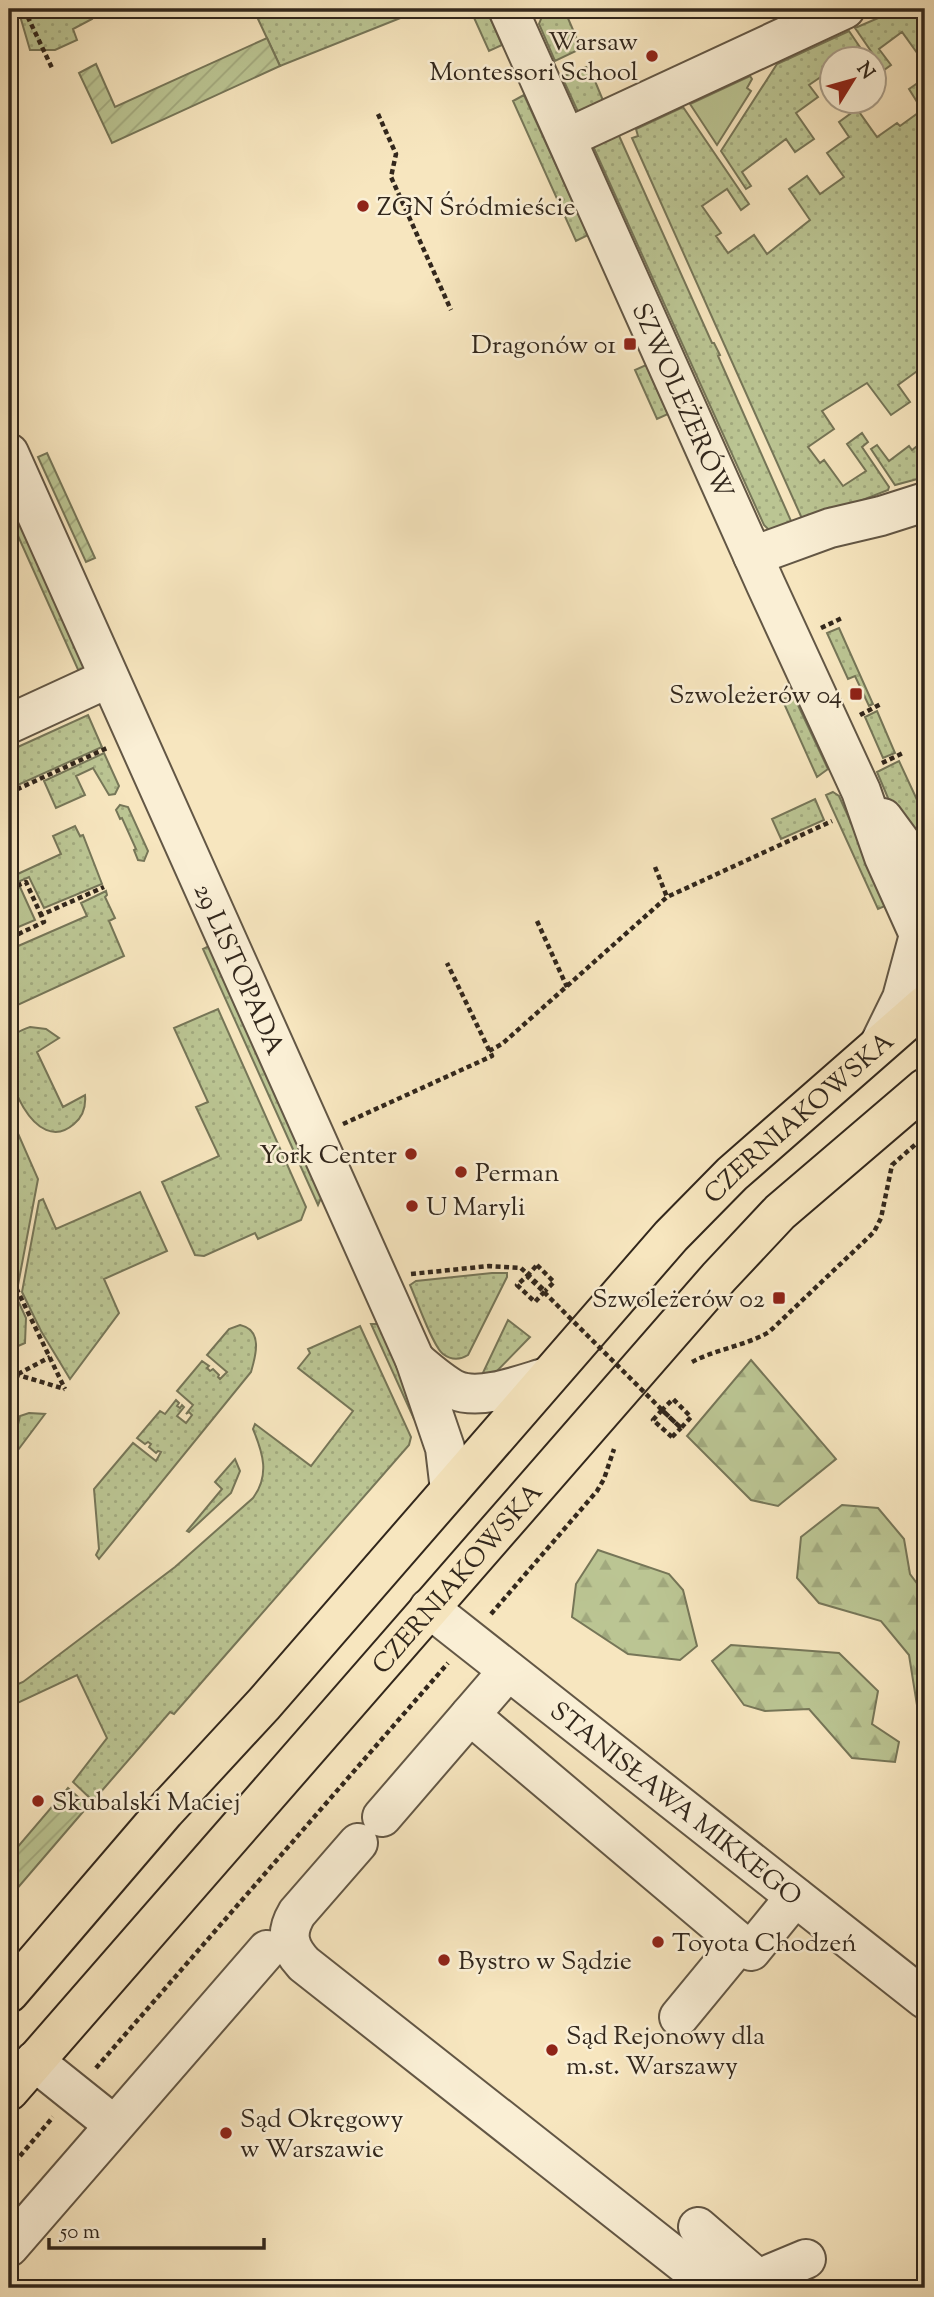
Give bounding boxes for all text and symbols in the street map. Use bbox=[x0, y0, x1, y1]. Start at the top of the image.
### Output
place label: Warsaw Montessori School bbox=[429, 25, 638, 92]
north arrow bbox=[818, 46, 888, 116]
marker: Warsaw Montessori School bbox=[644, 48, 660, 64]
text: N bbox=[849, 57, 880, 85]
place label: ZGN Śródmieście bbox=[377, 190, 576, 227]
marker: ZGN Śródmieście bbox=[355, 198, 371, 214]
street label: SZWOLEŻERÓW bbox=[621, 298, 741, 505]
place label: Dragonów 01 bbox=[471, 328, 616, 365]
marker: Dragonów 01 bbox=[622, 336, 638, 352]
place label: Szwoleżerów 04 bbox=[669, 678, 842, 715]
marker: Szwoleżerów 04 bbox=[848, 686, 864, 702]
street label: 29 LISTOPADA bbox=[183, 878, 292, 1061]
street label: CZERNIAKOWSKA bbox=[696, 1024, 903, 1213]
place label: York Center bbox=[259, 1138, 397, 1175]
marker: York Center bbox=[403, 1146, 419, 1162]
place label: Perman bbox=[475, 1156, 559, 1193]
marker: Perman bbox=[453, 1164, 469, 1180]
place label: U Maryli bbox=[426, 1190, 525, 1227]
marker: U Maryli bbox=[404, 1198, 420, 1214]
place label: Szwoleżerów 02 bbox=[592, 1282, 765, 1319]
marker: Szwoleżerów 02 bbox=[771, 1290, 787, 1306]
street label: CZERNIAKOWSKA bbox=[365, 1476, 552, 1683]
street label: STANISŁAWA MIKKEGO bbox=[541, 1694, 809, 1916]
place label: Skubalski Maciej bbox=[52, 1785, 241, 1822]
marker: Skubalski Maciej bbox=[30, 1793, 46, 1809]
place label: Toyota Chodzeń bbox=[672, 1926, 857, 1963]
marker: Toyota Chodzeń bbox=[650, 1934, 666, 1950]
place label: Bystro w Sądzie bbox=[458, 1944, 632, 1981]
marker: Bystro w Sądzie bbox=[436, 1952, 452, 1968]
place label: Sąd Rejonowy dla m.st. Warszawy bbox=[566, 2019, 765, 2086]
marker: Sąd Rejonowy dla m.st. Warszawy bbox=[544, 2042, 560, 2058]
place label: Sąd Okręgowy w Warszawie bbox=[240, 2102, 404, 2169]
marker: Sąd Okręgowy w Warszawie bbox=[218, 2125, 234, 2141]
scale bar bbox=[49, 2206, 264, 2250]
text: 50 m bbox=[59, 2218, 100, 2248]

